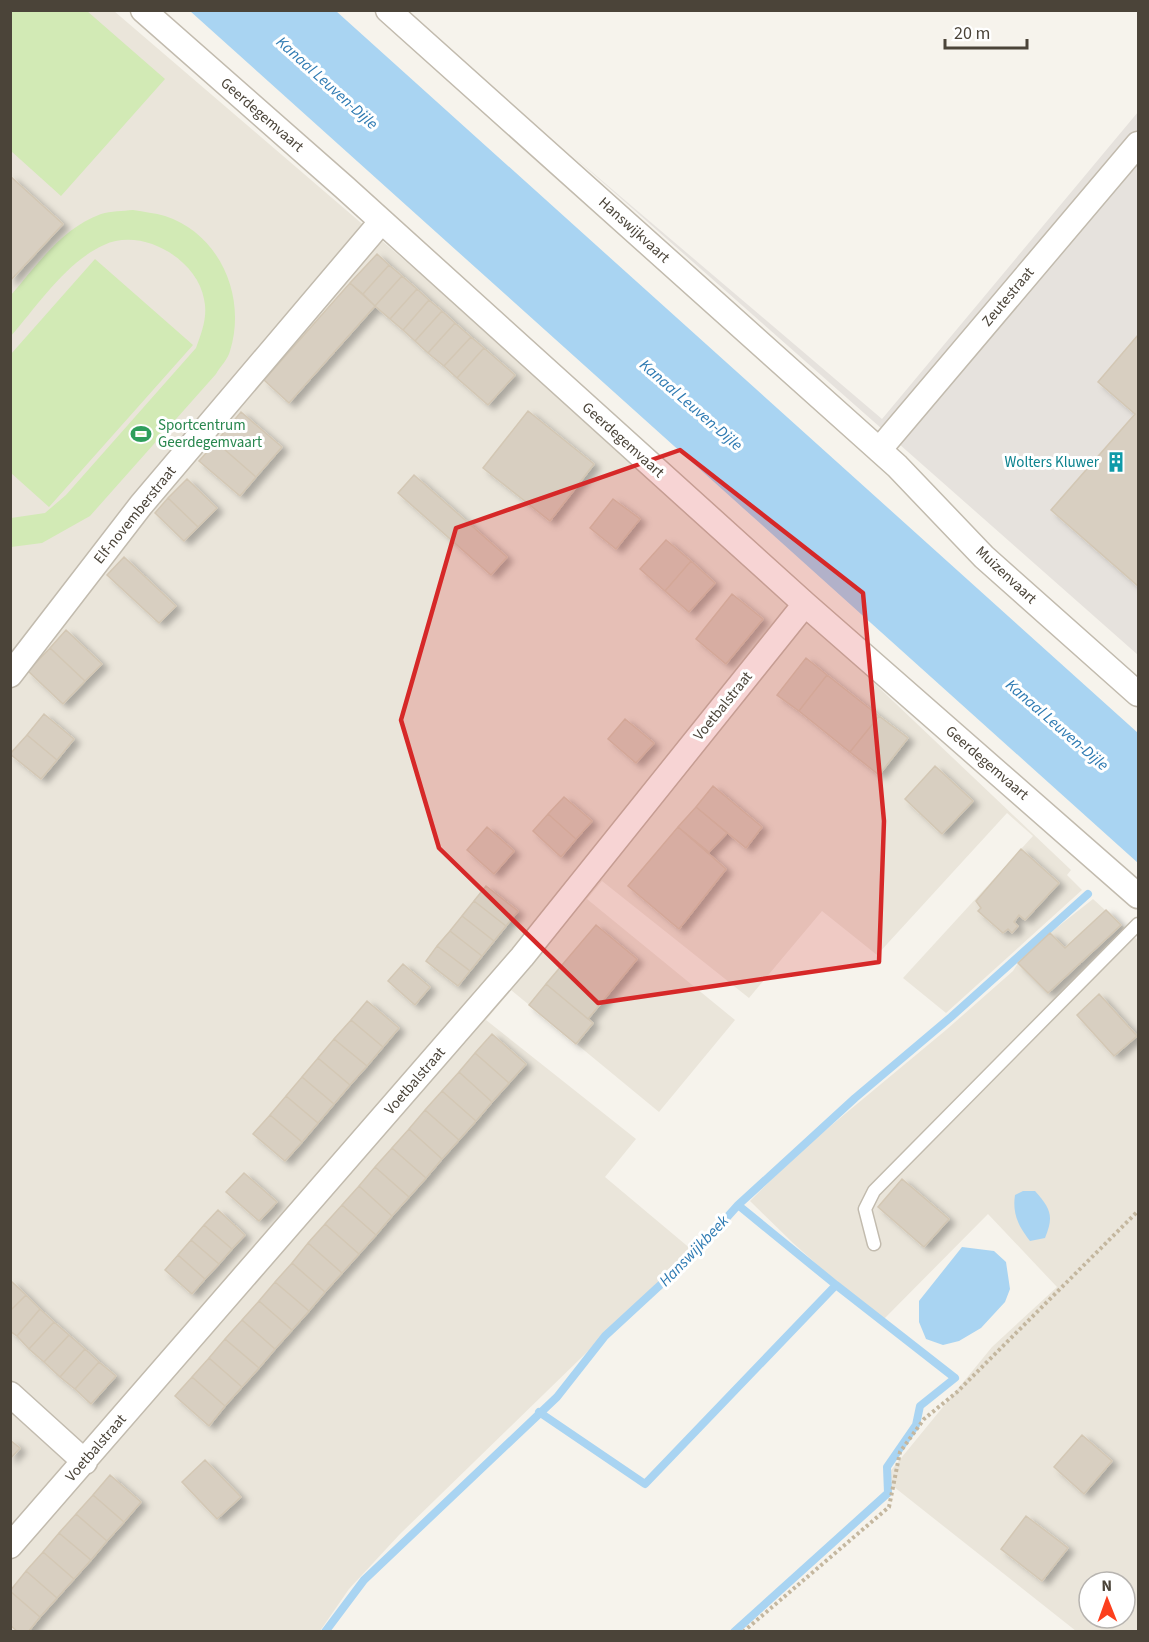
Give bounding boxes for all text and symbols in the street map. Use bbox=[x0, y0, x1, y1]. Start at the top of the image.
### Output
scale bar bbox=[945, 12, 1028, 50]
text: 20 m bbox=[954, 21, 990, 46]
water label: Kanaal Leuven-Dijle bbox=[271, 31, 383, 135]
street label: Geerdegemvaart bbox=[216, 73, 308, 157]
street label: Hanswijkvaart bbox=[594, 192, 674, 268]
street label: Zeutestraat bbox=[977, 263, 1039, 331]
water label: Kanaal Leuven-Dijle bbox=[635, 354, 748, 456]
street label: Geerdegemvaart bbox=[577, 397, 669, 483]
place label: Sportcentrum Geerdegemvaart bbox=[158, 415, 262, 453]
sports icon: Sportcentrum Geerdegemvaart bbox=[129, 422, 153, 446]
building icon: Wolters Kluwer bbox=[1104, 450, 1128, 474]
place label: Wolters Kluwer bbox=[1004, 452, 1100, 473]
street label: Elf-novemberstraat bbox=[89, 462, 181, 568]
street label: Muizenvaart bbox=[971, 541, 1041, 609]
street label: Voetbalstraat bbox=[689, 667, 757, 745]
water label: Kanaal Leuven-Dijle bbox=[1001, 674, 1114, 776]
street label: Geerdegemvaart bbox=[941, 721, 1033, 805]
street label: Voetbalstraat bbox=[380, 1043, 450, 1119]
water label: Hanswijkbeek bbox=[654, 1210, 734, 1292]
street label: Voetbalstraat bbox=[61, 1410, 131, 1486]
north arrow bbox=[1077, 1570, 1137, 1630]
text: N bbox=[1101, 1575, 1112, 1597]

